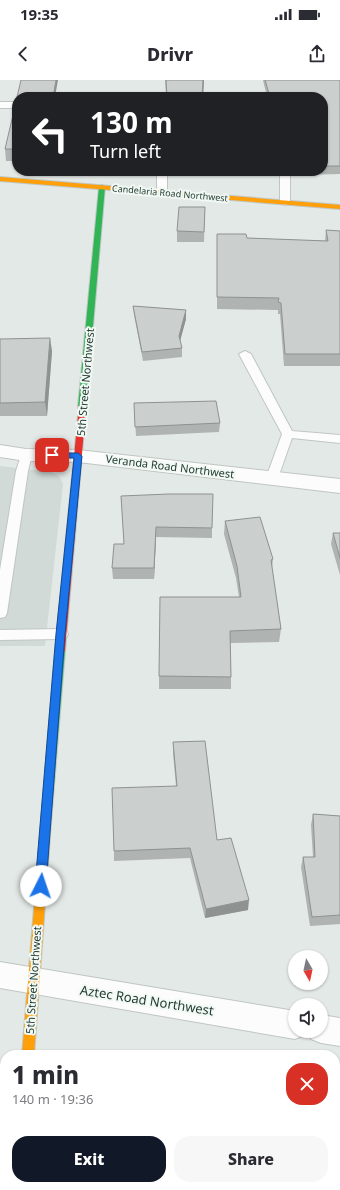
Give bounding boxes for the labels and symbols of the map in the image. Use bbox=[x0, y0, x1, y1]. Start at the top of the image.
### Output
street label: Candelaria Road Northwest bbox=[112, 181, 229, 205]
street label: 5th Street Northwest bbox=[73, 328, 97, 436]
pin bbox=[35, 438, 69, 472]
street label: Veranda Road Northwest bbox=[105, 451, 235, 481]
position arrow bbox=[20, 865, 62, 907]
street label: 5th Street Northwest bbox=[22, 926, 44, 1034]
north arrow bbox=[288, 950, 328, 990]
street label: Aztec Road Northwest bbox=[79, 981, 215, 1019]

